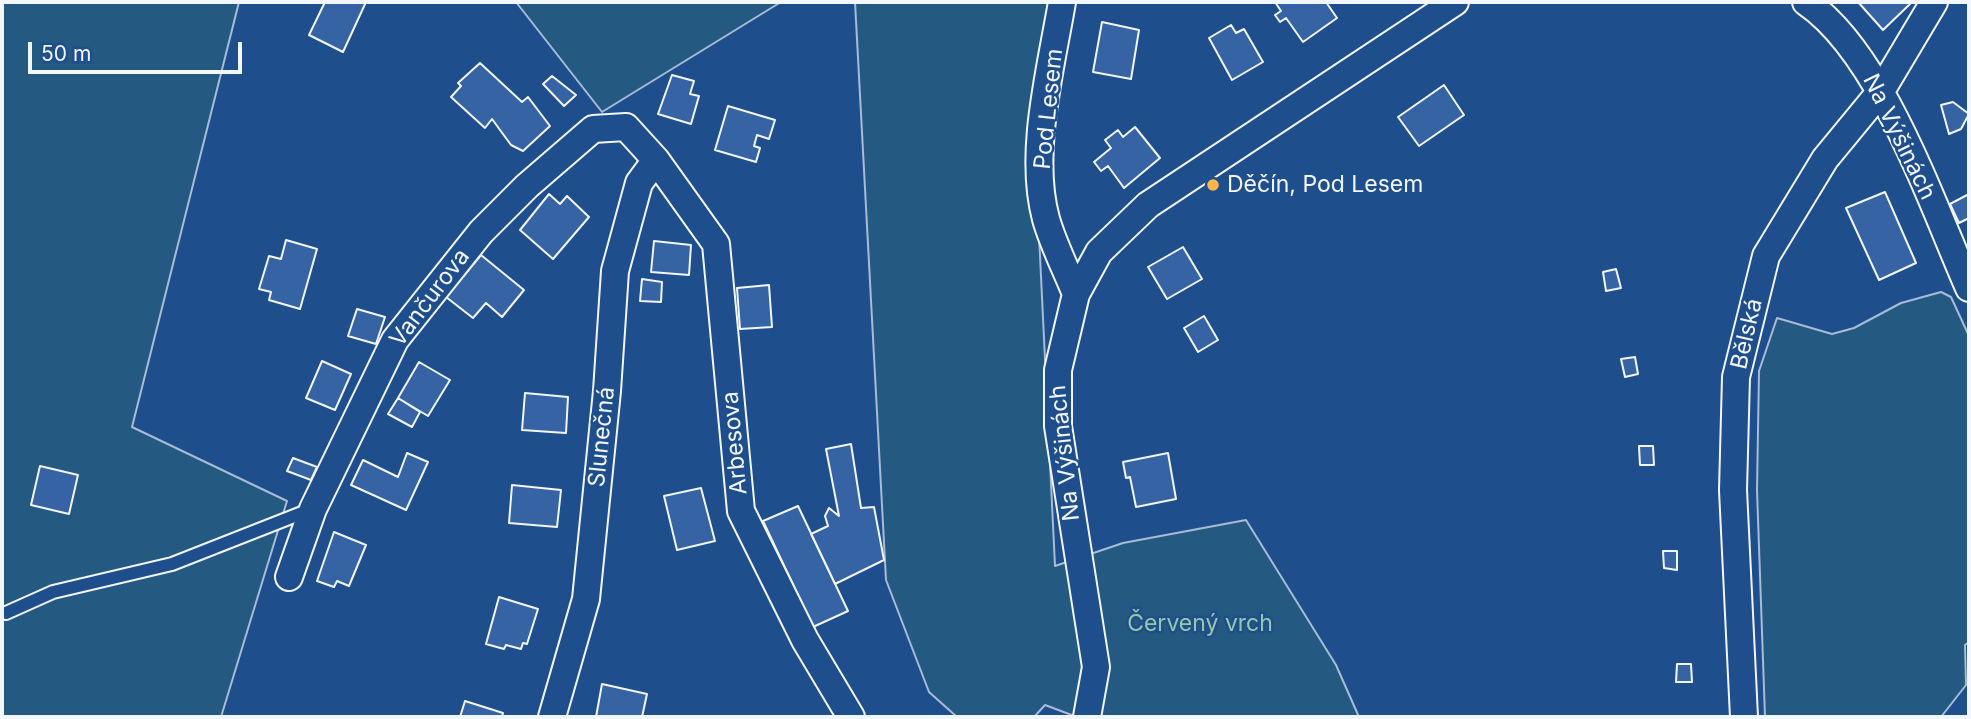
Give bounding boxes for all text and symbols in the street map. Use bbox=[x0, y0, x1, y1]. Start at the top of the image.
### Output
scale bar bbox=[32, 28, 245, 72]
text: 50 m bbox=[41, 41, 91, 66]
street label: Pod Lesem bbox=[1029, 47, 1069, 171]
street label: Na Výšinách bbox=[1857, 70, 1941, 204]
place label: Děčín, Pod Lesem bbox=[1227, 171, 1423, 199]
marker: Děčín, Pod Lesem bbox=[1205, 177, 1221, 193]
street label: Vančurova bbox=[384, 244, 476, 352]
street label: Bělská bbox=[1725, 296, 1769, 372]
street label: Na Výšinách bbox=[1044, 384, 1086, 522]
street label: Slunečná bbox=[583, 386, 621, 488]
street label: Arbesova bbox=[717, 390, 753, 496]
park label: Červený vrch bbox=[1127, 610, 1273, 638]

